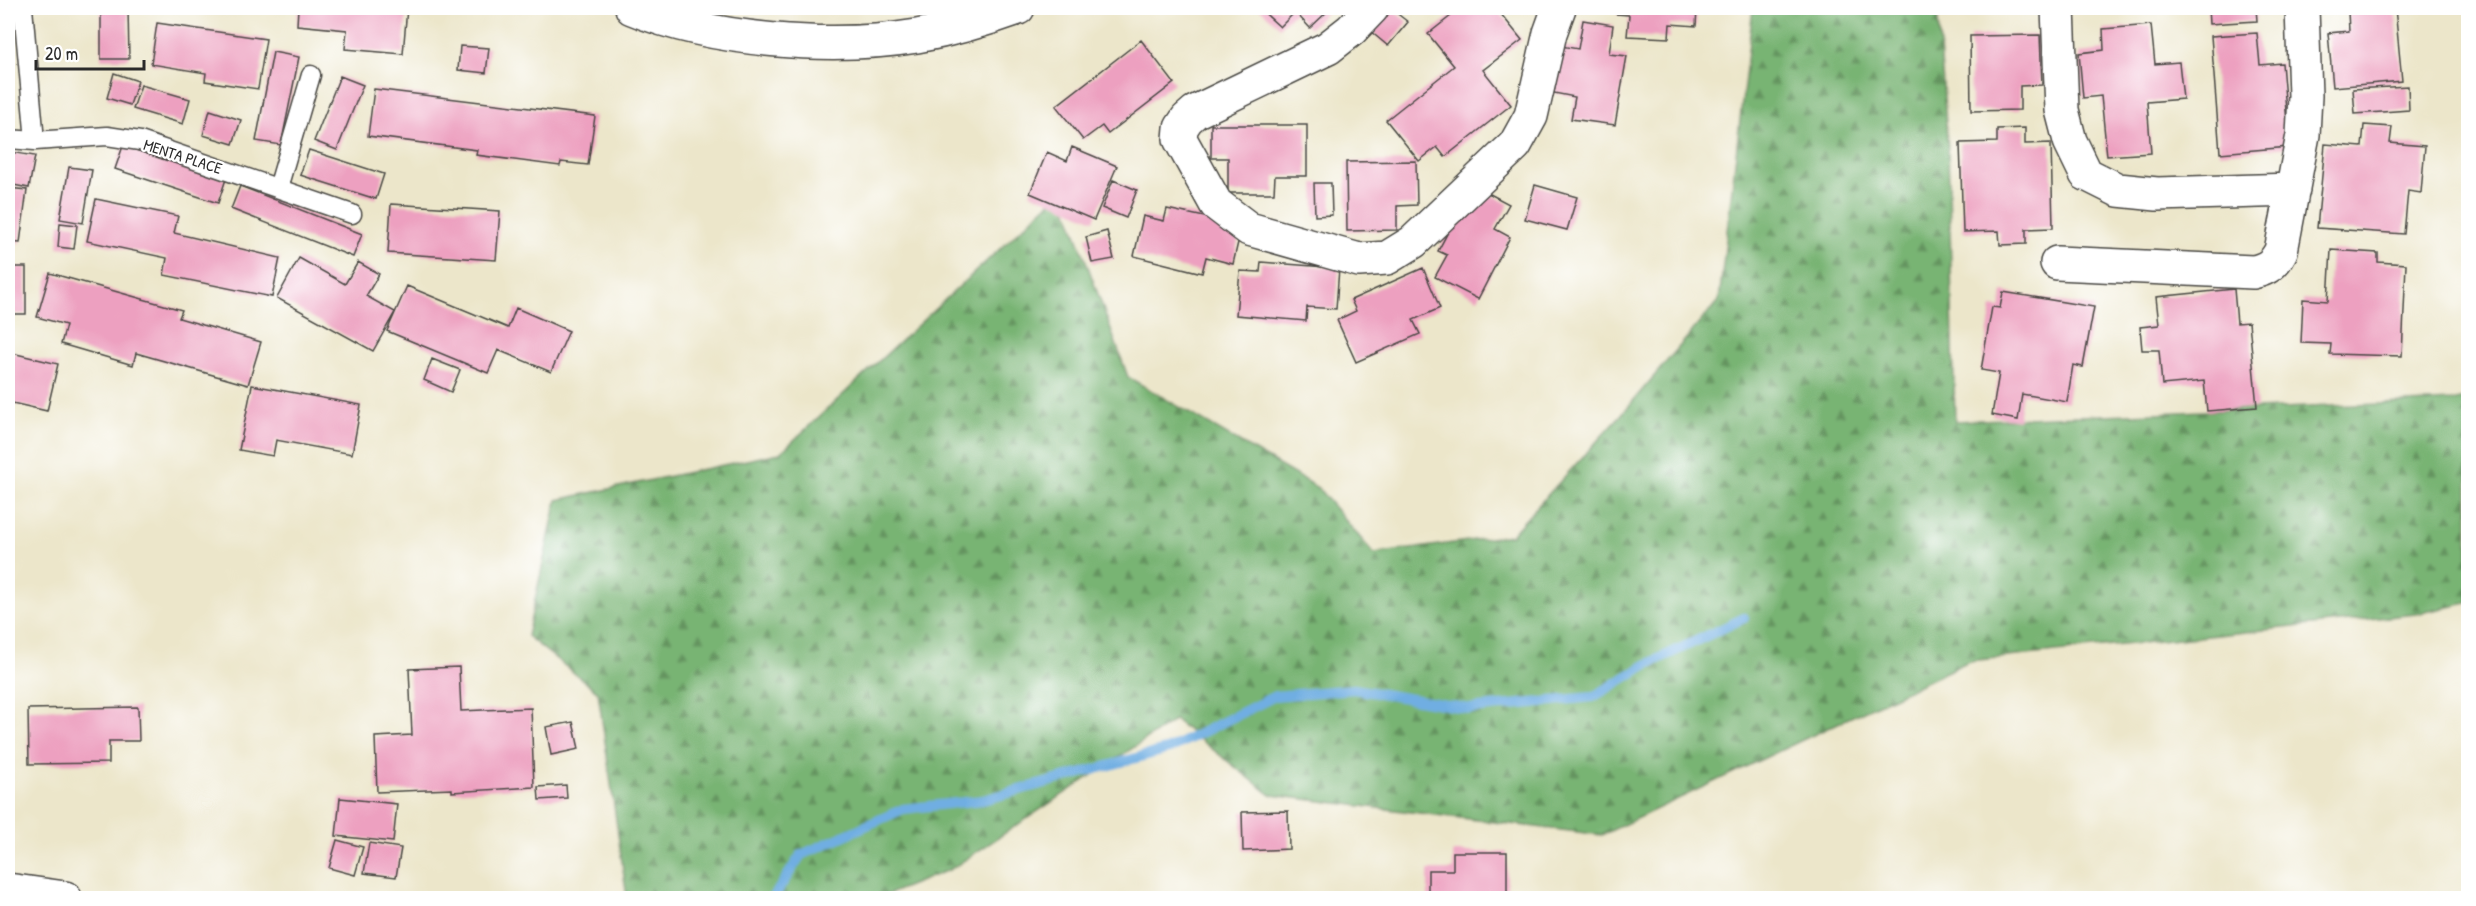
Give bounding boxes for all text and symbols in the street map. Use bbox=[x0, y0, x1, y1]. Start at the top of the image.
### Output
scale bar bbox=[36, 33, 144, 71]
text: 20 m bbox=[45, 41, 78, 66]
street label: MENTA PLACE bbox=[141, 133, 225, 179]

